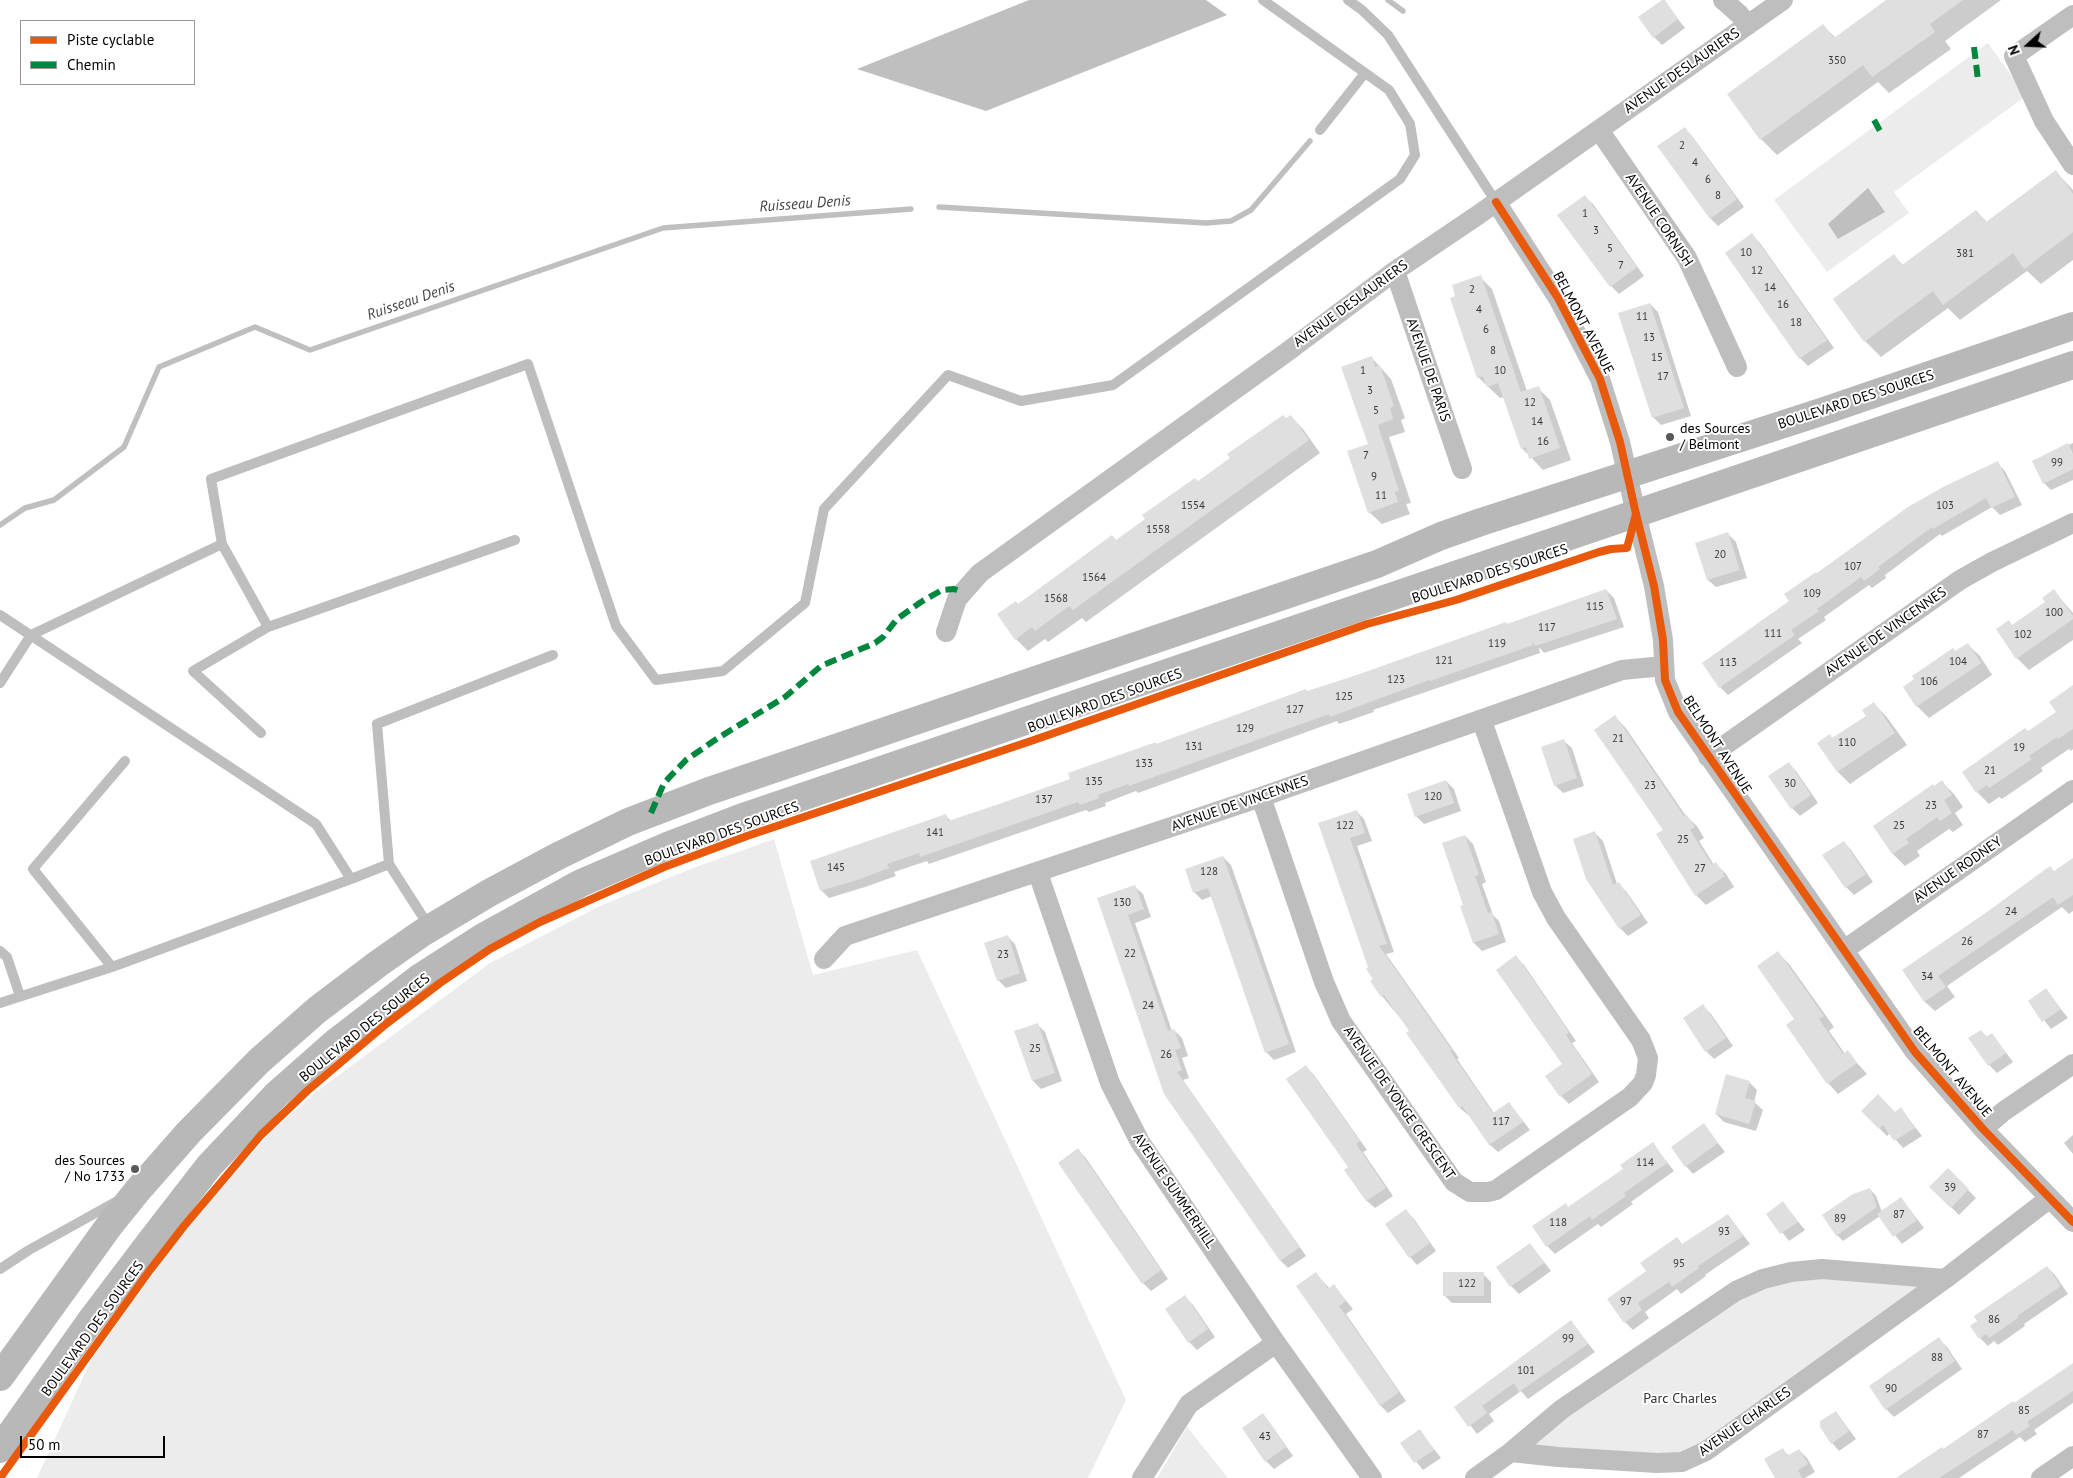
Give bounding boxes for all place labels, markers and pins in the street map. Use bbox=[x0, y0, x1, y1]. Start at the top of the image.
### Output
place label: des Sources / Belmont bbox=[1680, 421, 1751, 454]
marker: des Sources / Belmont bbox=[1664, 431, 1676, 443]
place label: des Sources / No 1733 bbox=[54, 1153, 125, 1186]
marker: des Sources / No 1733 bbox=[129, 1163, 141, 1175]

